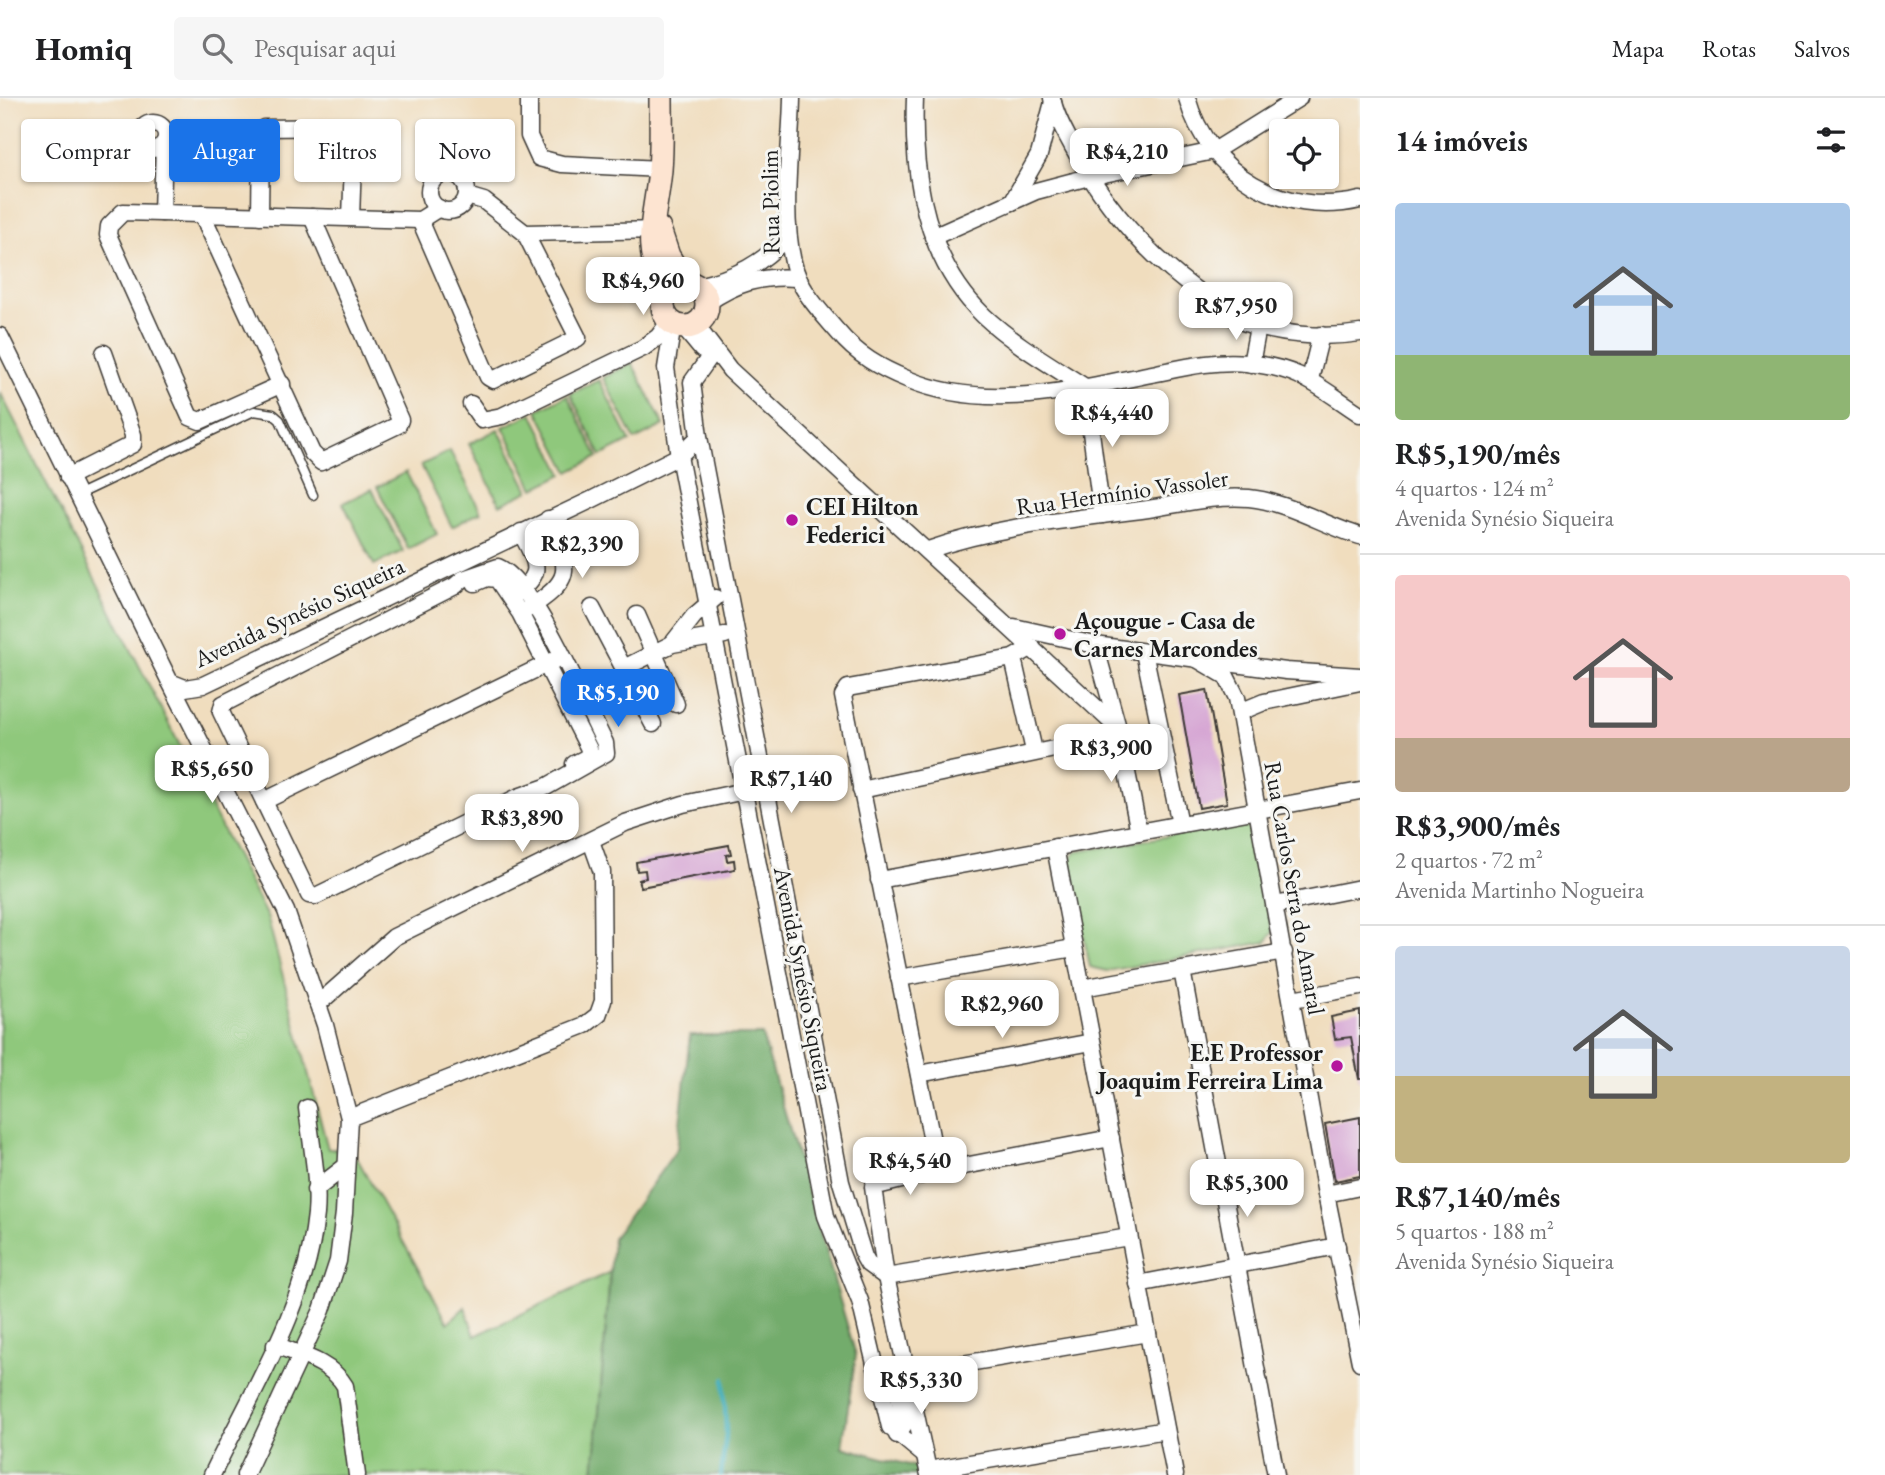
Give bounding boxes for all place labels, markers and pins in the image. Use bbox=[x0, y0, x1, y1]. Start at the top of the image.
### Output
pin: R$4,210 bbox=[1062, 129, 1192, 188]
pin: R$4,960 bbox=[578, 258, 708, 317]
pin: R$7,950 bbox=[1171, 282, 1301, 342]
pin: R$4,440 bbox=[1047, 390, 1177, 449]
place label: CEI Hilton Federici bbox=[806, 491, 919, 550]
marker: CEI Hilton Federici bbox=[784, 512, 800, 528]
pin: R$2,390 bbox=[517, 520, 647, 580]
place label: Açougue - Casa de Carnes Marcondes bbox=[1073, 605, 1258, 664]
marker: Açougue - Casa de Carnes Marcondes bbox=[1052, 626, 1068, 642]
pin: R$5,190 bbox=[553, 670, 683, 729]
pin: R$3,900 bbox=[1046, 724, 1176, 784]
pin: R$5,650 bbox=[147, 746, 277, 805]
pin: R$7,140 bbox=[726, 756, 856, 815]
pin: R$3,890 bbox=[457, 794, 587, 854]
pin: R$2,960 bbox=[937, 981, 1067, 1040]
place label: E.E Professor Joaquim Ferreira Lima bbox=[1095, 1037, 1323, 1097]
marker: E.E Professor Joaquim Ferreira Lima bbox=[1329, 1058, 1345, 1074]
pin: R$4,540 bbox=[845, 1138, 975, 1197]
pin: R$5,300 bbox=[1182, 1160, 1312, 1219]
pin: R$5,330 bbox=[856, 1356, 986, 1416]

